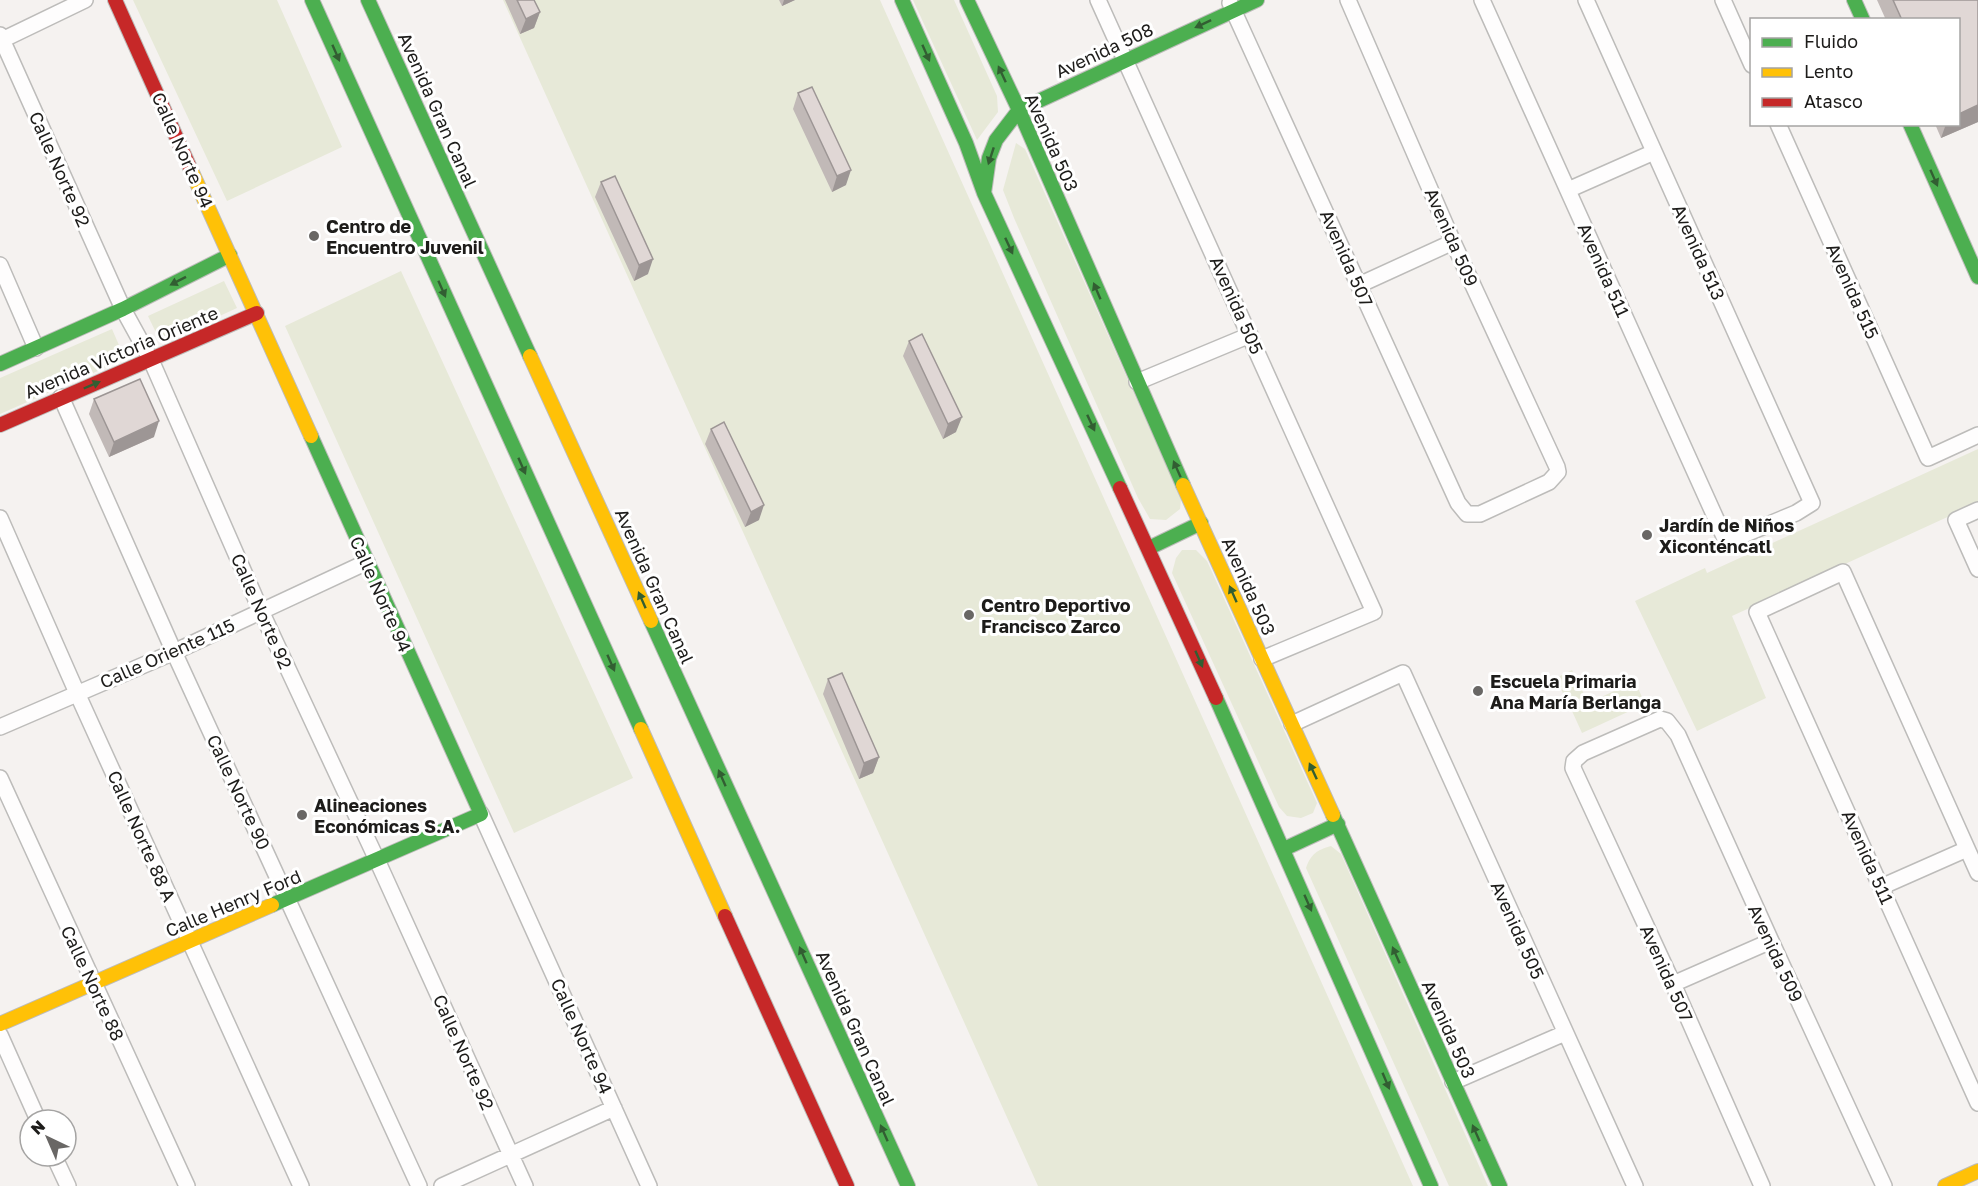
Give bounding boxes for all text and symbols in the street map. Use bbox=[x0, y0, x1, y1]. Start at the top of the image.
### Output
street label: Avenida 508 bbox=[1052, 18, 1156, 82]
legend bbox=[1750, 18, 1960, 126]
one-way arrow bbox=[1195, 20, 1212, 29]
street label: Avenida Gran Canal bbox=[394, 29, 482, 191]
text: Fluido bbox=[1804, 30, 1858, 52]
one-way arrow bbox=[331, 45, 340, 62]
one-way arrow bbox=[921, 45, 930, 62]
text: Lento bbox=[1804, 60, 1853, 82]
one-way arrow bbox=[997, 65, 1007, 83]
street label: Calle Norte 94 bbox=[148, 89, 218, 211]
street label: Avenida 503 bbox=[1021, 90, 1083, 194]
text: Atasco bbox=[1804, 90, 1863, 112]
street label: Calle Norte 92 bbox=[25, 108, 95, 230]
one-way arrow bbox=[985, 147, 995, 165]
one-way arrow bbox=[1929, 169, 1938, 186]
street label: Avenida 509 bbox=[1421, 184, 1483, 290]
street label: Avenida 513 bbox=[1668, 201, 1730, 303]
street label: Avenida 507 bbox=[1316, 206, 1378, 310]
place label: Centro de Encuentro Juvenil bbox=[326, 215, 484, 258]
street label: Avenida 511 bbox=[1573, 220, 1635, 321]
marker: Centro de Encuentro Juvenil bbox=[307, 229, 321, 243]
one-way arrow bbox=[1004, 238, 1013, 255]
street label: Avenida 515 bbox=[1822, 240, 1884, 342]
street label: Avenida 505 bbox=[1206, 253, 1268, 357]
one-way arrow bbox=[169, 276, 186, 286]
one-way arrow bbox=[437, 280, 447, 298]
one-way arrow bbox=[1092, 282, 1102, 300]
street label: Avenida Victoria Oriente bbox=[21, 301, 221, 403]
one-way arrow bbox=[83, 380, 101, 389]
one-way arrow bbox=[1086, 414, 1096, 432]
one-way arrow bbox=[517, 458, 527, 476]
one-way arrow bbox=[1172, 461, 1181, 478]
street label: Avenida Gran Canal bbox=[611, 505, 699, 667]
place label: Jardín de Niños Xiconténcatl bbox=[1659, 514, 1794, 557]
marker: Jardín de Niños Xiconténcatl bbox=[1640, 528, 1654, 542]
street label: Calle Norte 94 bbox=[346, 533, 416, 655]
street label: Avenida 503 bbox=[1218, 534, 1280, 638]
street label: Calle Norte 92 bbox=[227, 550, 297, 672]
one-way arrow bbox=[1228, 585, 1237, 602]
one-way arrow bbox=[637, 592, 646, 609]
place label: Centro Deportivo Francisco Zarco bbox=[981, 594, 1131, 637]
marker: Centro Deportivo Francisco Zarco bbox=[962, 608, 976, 622]
street label: Calle Oriente 115 bbox=[96, 613, 238, 693]
one-way arrow bbox=[1194, 650, 1203, 667]
one-way arrow bbox=[606, 655, 616, 673]
place label: Escuela Primaria Ana María Berlanga bbox=[1490, 670, 1661, 713]
marker: Escuela Primaria Ana María Berlanga bbox=[1471, 684, 1485, 698]
street label: Calle Norte 90 bbox=[203, 731, 275, 853]
one-way arrow bbox=[1309, 763, 1318, 780]
street label: Calle Norte 88 A bbox=[103, 767, 181, 905]
one-way arrow bbox=[718, 769, 727, 786]
place label: Alineaciones Económicas S.A. bbox=[314, 794, 461, 837]
street label: Avenida 511 bbox=[1837, 807, 1899, 908]
marker: Alineaciones Económicas S.A. bbox=[295, 808, 309, 822]
street label: Calle Henry Ford bbox=[162, 864, 304, 942]
street label: Avenida 505 bbox=[1487, 878, 1549, 982]
one-way arrow bbox=[1303, 894, 1312, 911]
street label: Avenida 509 bbox=[1744, 901, 1808, 1005]
street label: Avenida 507 bbox=[1636, 921, 1698, 1025]
street label: Calle Norte 88 bbox=[57, 922, 129, 1044]
one-way arrow bbox=[1391, 945, 1401, 963]
one-way arrow bbox=[798, 946, 808, 964]
street label: Avenida Gran Canal bbox=[812, 947, 900, 1109]
street label: Calle Norte 94 bbox=[547, 975, 617, 1097]
street label: Avenida 503 bbox=[1418, 977, 1480, 1081]
street label: Calle Norte 92 bbox=[429, 991, 499, 1113]
one-way arrow bbox=[1381, 1073, 1391, 1091]
north arrow bbox=[18, 1108, 78, 1168]
text: N bbox=[26, 1116, 49, 1139]
one-way arrow bbox=[1471, 1123, 1481, 1141]
one-way arrow bbox=[879, 1124, 888, 1141]

